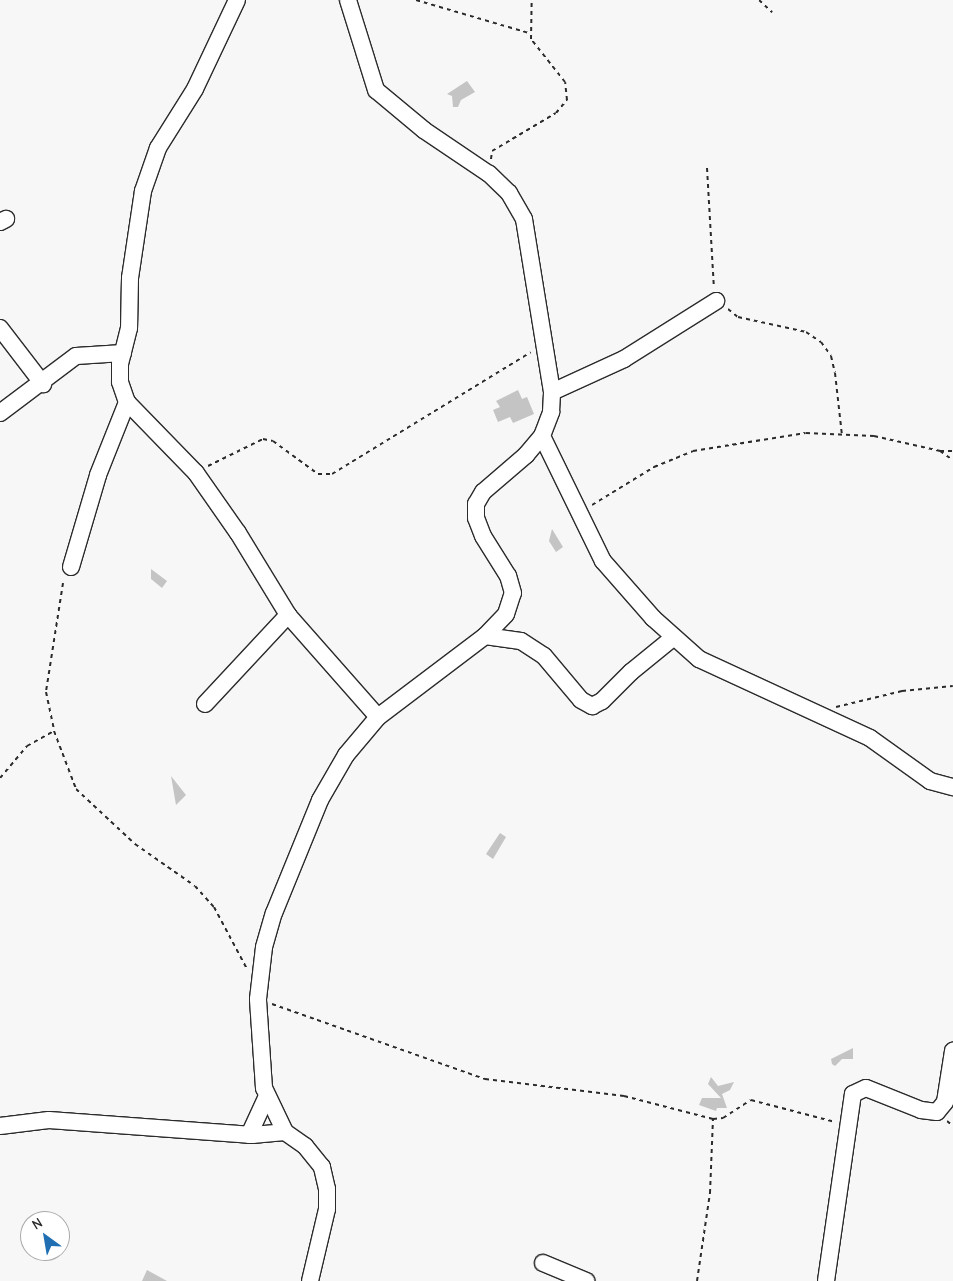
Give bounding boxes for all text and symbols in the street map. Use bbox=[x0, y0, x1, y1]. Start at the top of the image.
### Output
north arrow bbox=[20, 1211, 70, 1261]
text: N bbox=[29, 1214, 46, 1233]

